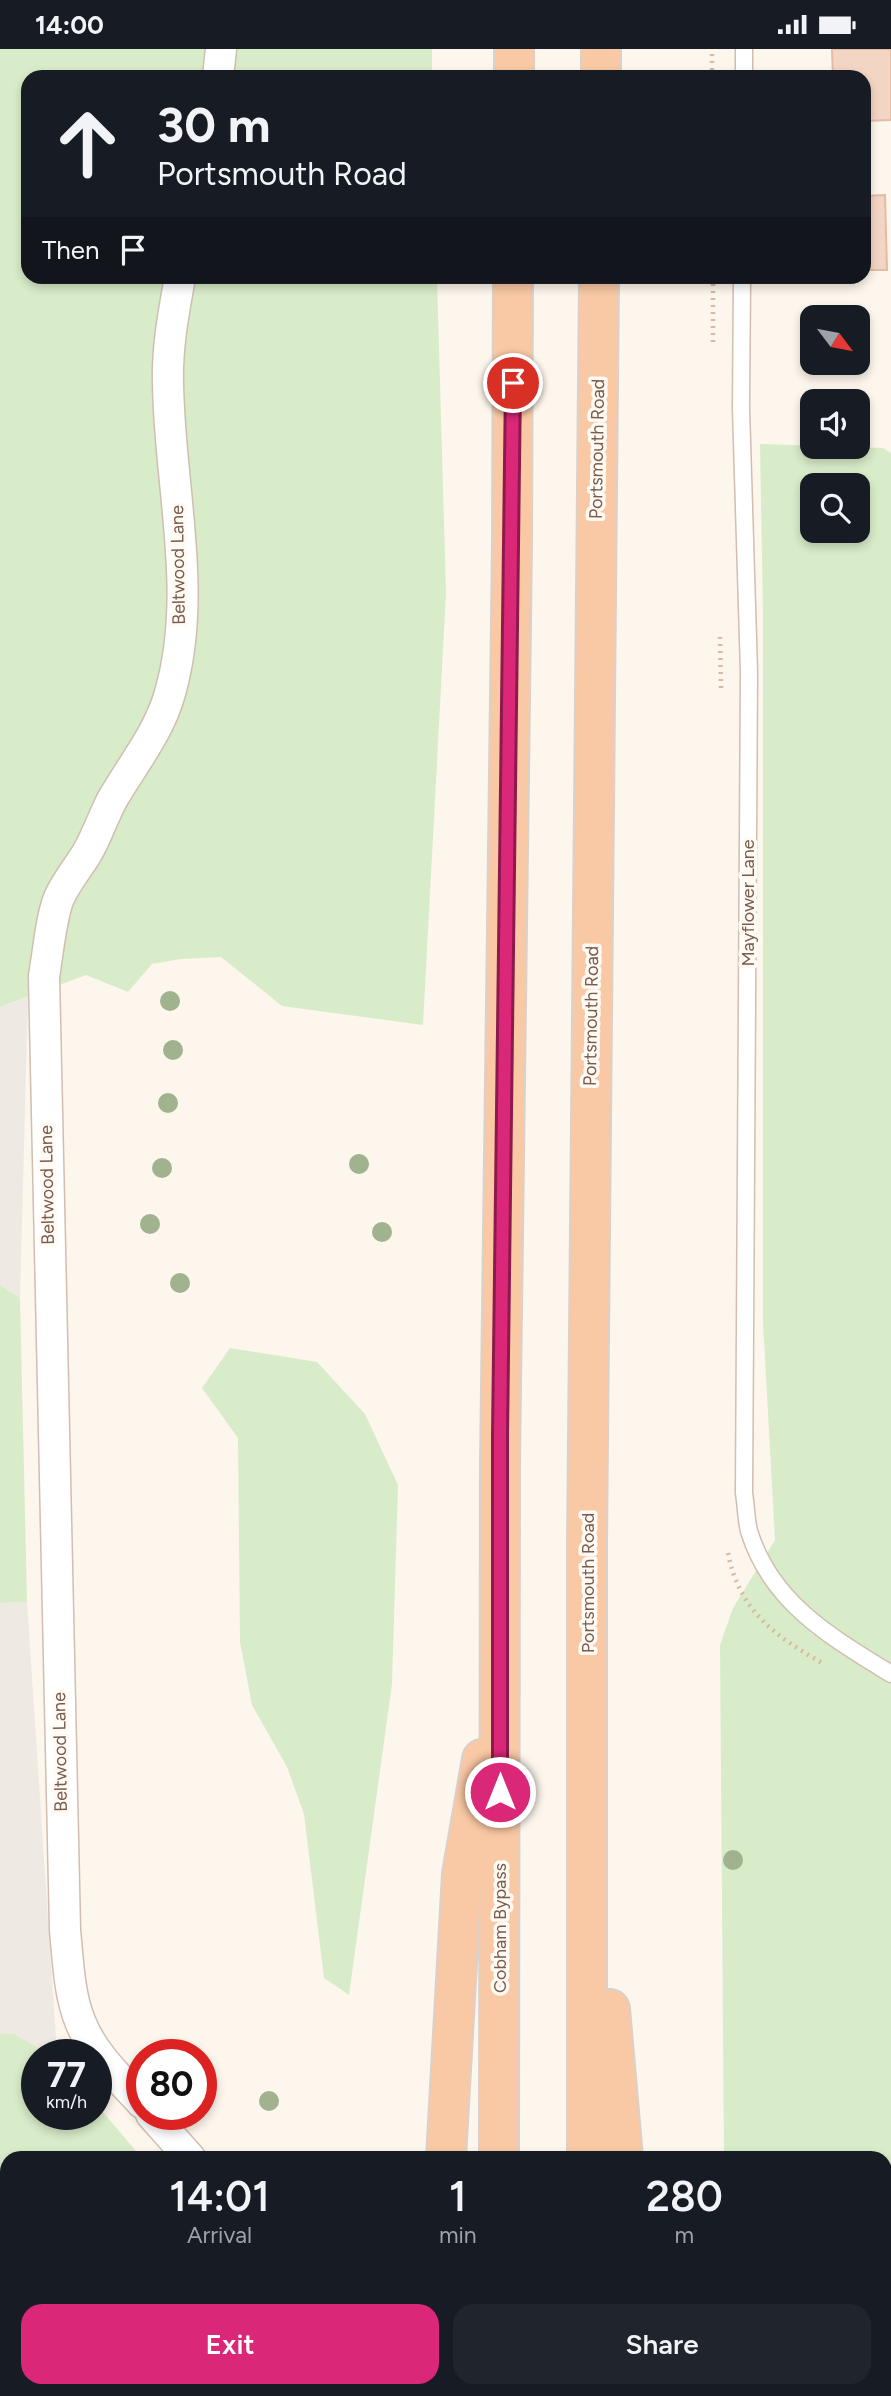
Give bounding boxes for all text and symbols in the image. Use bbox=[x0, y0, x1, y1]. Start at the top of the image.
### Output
text: 14:00 bbox=[35, 9, 104, 41]
text: 30 m bbox=[157, 95, 270, 154]
icon: ahead bbox=[42, 98, 133, 189]
text: Portsmouth Road bbox=[157, 155, 407, 193]
icon: arrive bbox=[114, 231, 152, 269]
text: Then bbox=[42, 234, 100, 266]
north arrow bbox=[800, 305, 870, 375]
map controls bbox=[800, 305, 870, 543]
pin bbox=[483, 353, 543, 413]
icon: arrive bbox=[494, 364, 532, 402]
street label: Portsmouth Road bbox=[585, 379, 609, 519]
button: sound bbox=[800, 389, 870, 459]
button: search bbox=[800, 473, 870, 543]
street label: Beltwood Lane bbox=[166, 505, 190, 625]
street label: Mayflower Lane bbox=[737, 839, 759, 967]
street label: Portsmouth Road bbox=[579, 946, 603, 1086]
street label: Beltwood Lane bbox=[35, 1125, 59, 1245]
street label: Portsmouth Road bbox=[577, 1513, 599, 1653]
street label: Beltwood Lane bbox=[48, 1692, 72, 1812]
position arrow bbox=[463, 1755, 537, 1829]
street label: Cobham Bypass bbox=[489, 1863, 511, 1993]
speed limit sign: 80 bbox=[126, 2039, 217, 2130]
text: 77 bbox=[47, 2054, 86, 2096]
text: km/h bbox=[46, 2091, 87, 2113]
text: 14:01 bbox=[169, 2171, 270, 2222]
text: 1 bbox=[449, 2171, 467, 2222]
text: 280 bbox=[646, 2171, 723, 2222]
text: Arrival bbox=[187, 2221, 252, 2249]
text: min bbox=[439, 2221, 477, 2249]
text: m bbox=[675, 2221, 694, 2249]
button: Exit bbox=[21, 2304, 439, 2384]
button: Share bbox=[453, 2304, 871, 2384]

